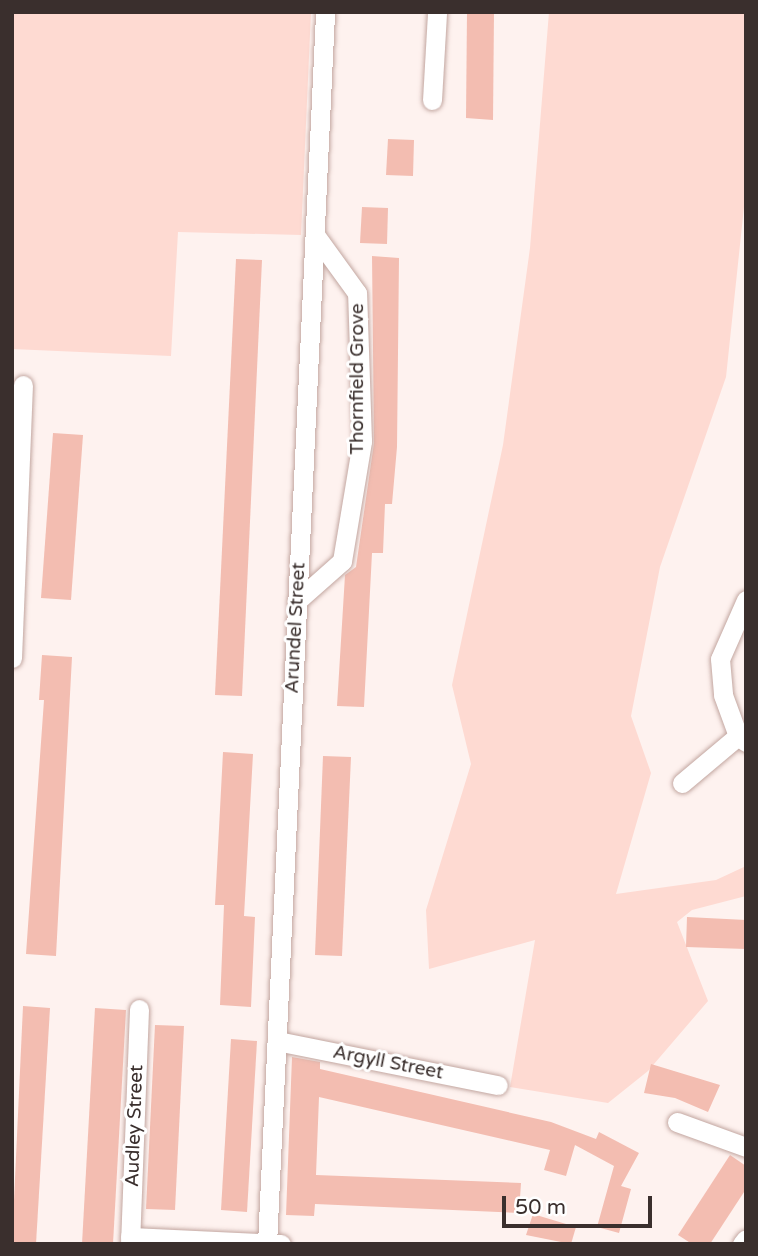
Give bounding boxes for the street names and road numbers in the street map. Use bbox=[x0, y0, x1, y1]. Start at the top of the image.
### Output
street label: Thornfield Grove bbox=[347, 303, 369, 455]
street label: Arundel Street bbox=[281, 562, 311, 694]
street label: Argyll Street bbox=[331, 1041, 445, 1085]
street label: Audley Street bbox=[121, 1064, 149, 1188]

